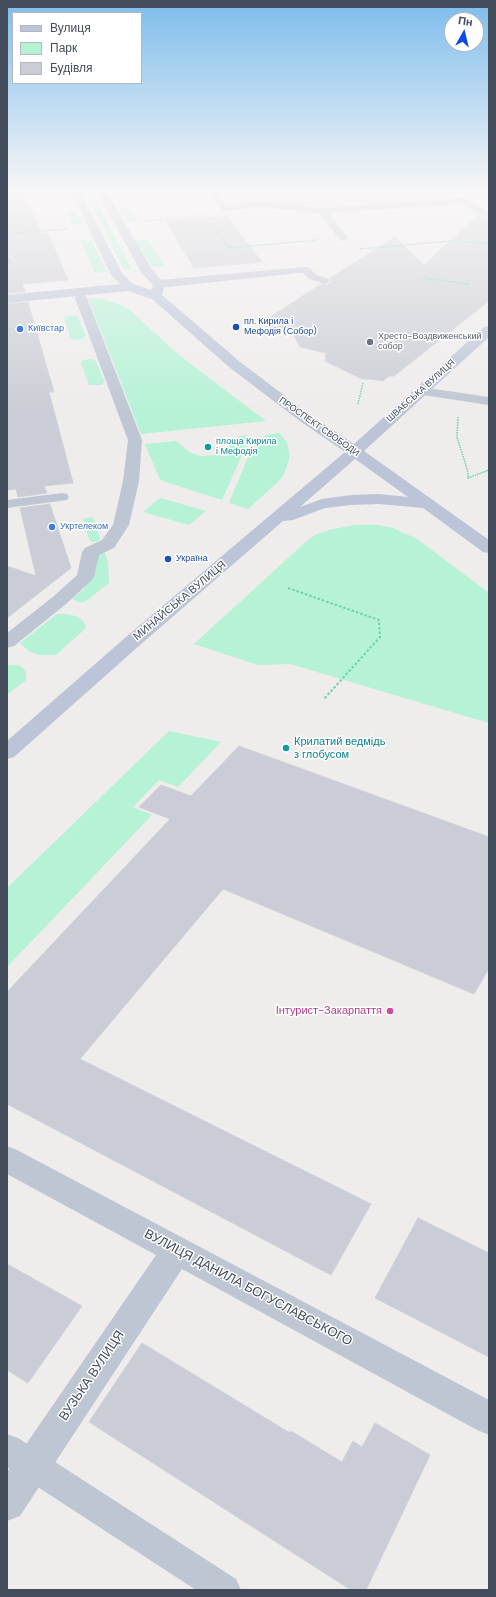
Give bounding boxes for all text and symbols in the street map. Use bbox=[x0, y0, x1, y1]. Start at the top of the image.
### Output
legend bbox=[12, 12, 142, 84]
north arrow bbox=[444, 12, 484, 52]
text: Пн bbox=[457, 13, 474, 29]
text: Вулиця bbox=[50, 20, 91, 36]
text: Парк bbox=[50, 40, 77, 56]
text: Будівля bbox=[50, 60, 92, 76]
place label: пл. Кирила і Мефодія (Собор) bbox=[244, 317, 317, 338]
marker: пл. Кирила і Мефодія (Собор) bbox=[231, 322, 241, 332]
marker: Київстар bbox=[15, 324, 25, 334]
place label: Київстар bbox=[28, 324, 64, 334]
place label: Хресто-Воздвиженський собор bbox=[378, 332, 481, 353]
marker: Хресто-Воздвиженський собор bbox=[365, 337, 375, 347]
street label: ШВАБСЬКА ВУЛИЦЯ bbox=[385, 357, 457, 425]
street label: ПРОСПЕКТ СВОБОДИ bbox=[277, 395, 361, 459]
place label: площа Кирила і Мефодія bbox=[216, 437, 277, 458]
marker: площа Кирила і Мефодія bbox=[203, 442, 213, 452]
marker: Укртелеком bbox=[47, 522, 57, 532]
place label: Укртелеком bbox=[60, 522, 108, 532]
marker: Україна bbox=[163, 554, 173, 564]
place label: Україна bbox=[176, 554, 208, 564]
street label: МИНАЙСЬКА ВУЛИЦЯ bbox=[131, 558, 229, 644]
place label: Крилатий ведмідь з глобусом bbox=[294, 735, 385, 761]
marker: Крилатий ведмідь з глобусом bbox=[281, 743, 291, 753]
place label: Інтурист-Закарпаття bbox=[276, 1004, 382, 1018]
marker: Інтурист-Закарпаття bbox=[385, 1006, 395, 1016]
street label: ВУЛИЦЯ ДАНИЛА БОГУСЛАВСЬКОГО bbox=[141, 1226, 355, 1350]
street label: ВУЗЬКА ВУЛИЦЯ bbox=[56, 1328, 128, 1424]

